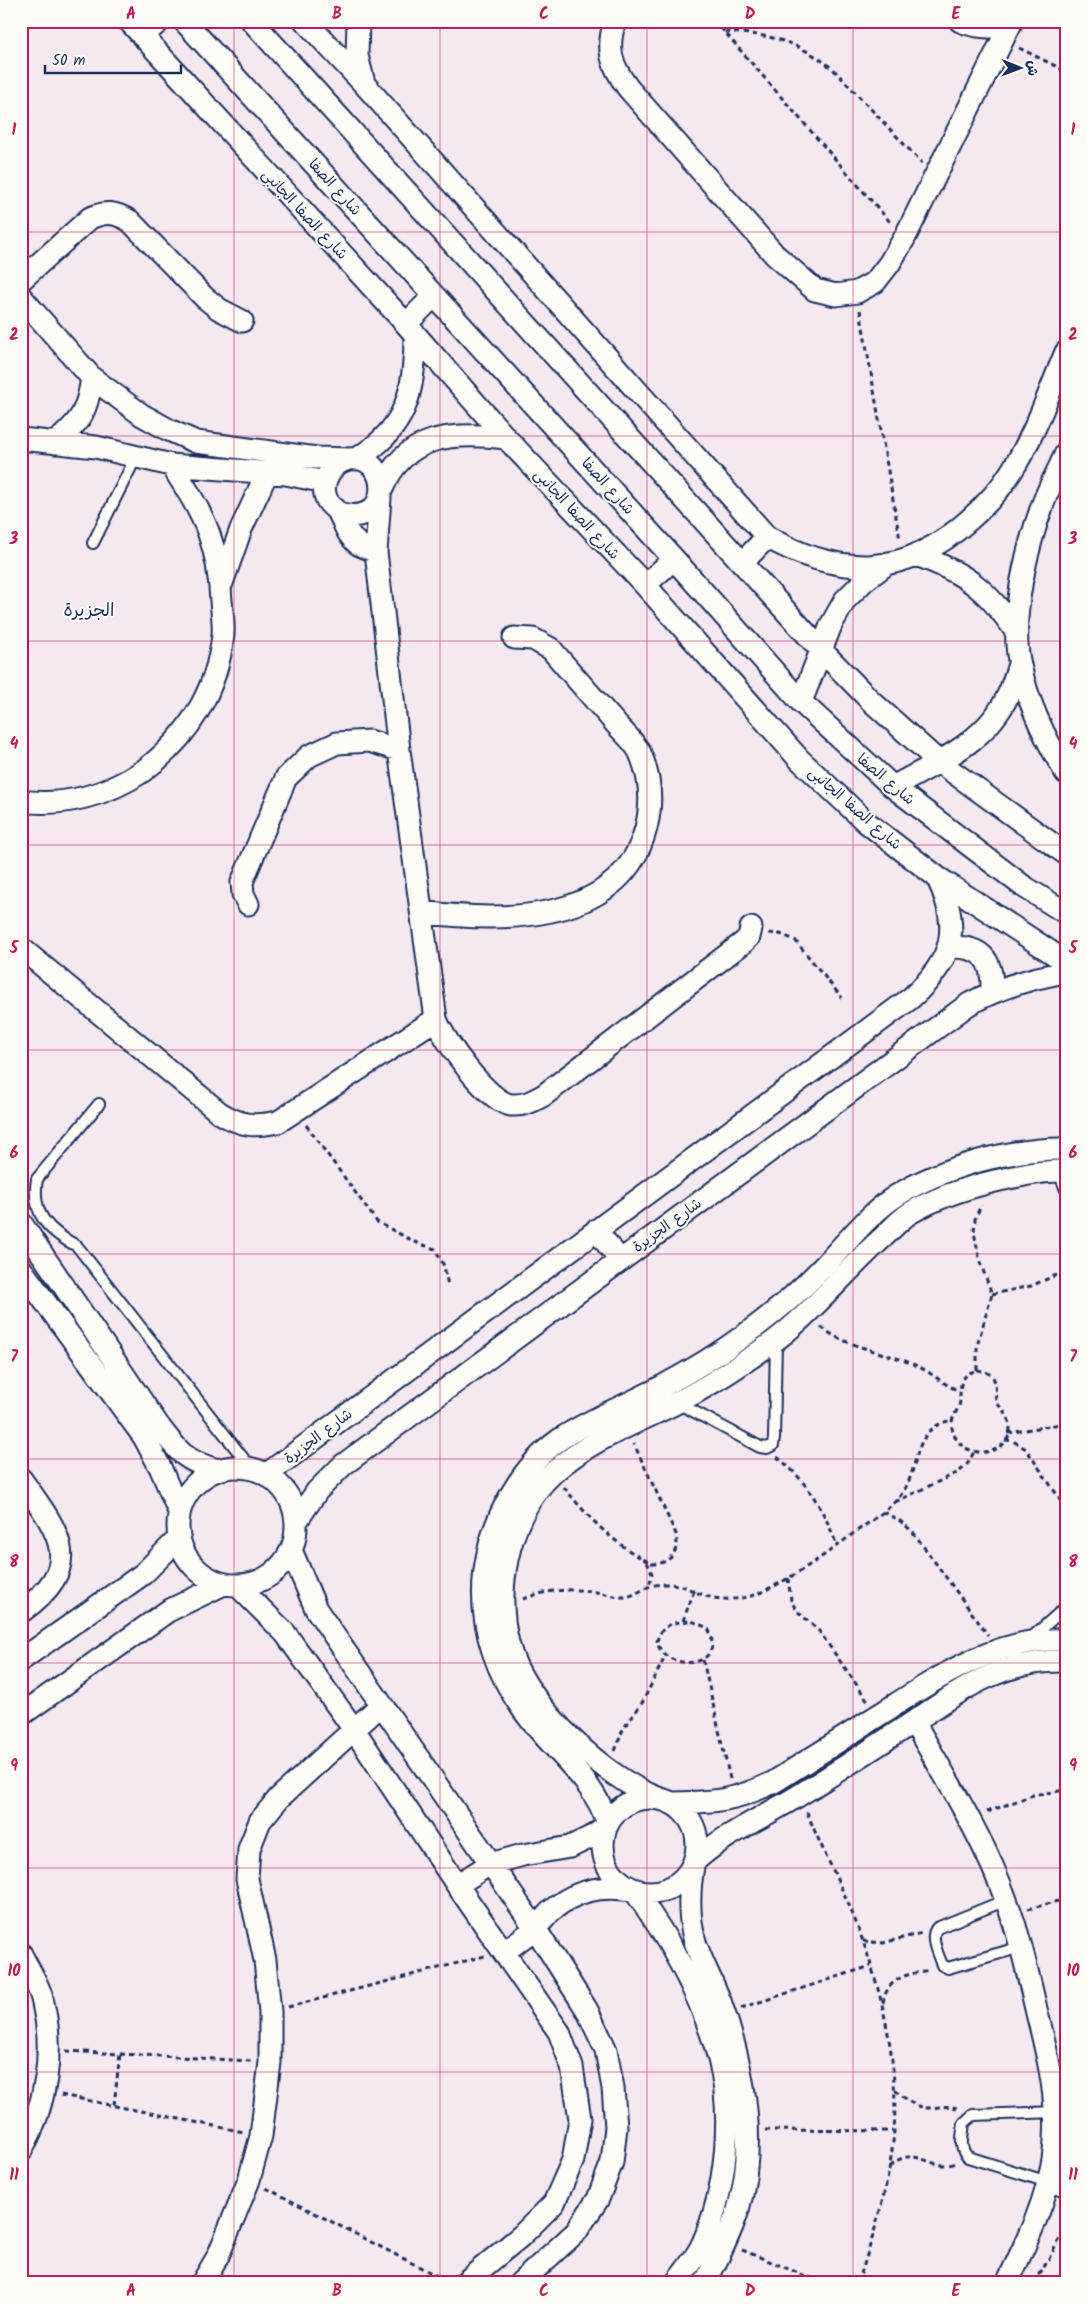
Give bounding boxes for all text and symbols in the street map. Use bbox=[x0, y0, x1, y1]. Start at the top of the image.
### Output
text: A bbox=[126, 2, 136, 27]
text: B bbox=[332, 2, 342, 27]
text: C bbox=[539, 2, 549, 27]
text: D bbox=[745, 2, 756, 27]
text: E bbox=[952, 2, 962, 27]
scale bar bbox=[45, 42, 181, 74]
north arrow bbox=[994, 42, 1044, 92]
text: 50 m bbox=[52, 49, 86, 73]
text: ش bbox=[1021, 60, 1043, 76]
text: 1 bbox=[12, 118, 17, 143]
text: 1 bbox=[1071, 118, 1076, 143]
street label: شارع الصفا bbox=[302, 154, 367, 222]
street label: شارع الصفا الجانبى bbox=[255, 164, 353, 266]
text: 2 bbox=[9, 323, 19, 348]
text: 2 bbox=[1068, 323, 1078, 348]
street label: شارع الصفا bbox=[575, 453, 640, 521]
street label: شارع الصفا الجانبى bbox=[527, 464, 625, 566]
text: 3 bbox=[9, 527, 19, 552]
text: 3 bbox=[1068, 527, 1078, 552]
district label: الجزيرة bbox=[64, 597, 114, 626]
text: 4 bbox=[10, 732, 19, 757]
text: 4 bbox=[1069, 732, 1078, 757]
street label: شارع الصفا bbox=[851, 748, 920, 812]
street label: شارع الصفا الجانبى bbox=[802, 761, 906, 856]
text: 5 bbox=[9, 936, 20, 961]
text: 5 bbox=[1068, 936, 1079, 961]
text: 6 bbox=[10, 1141, 19, 1166]
text: 6 bbox=[1069, 1141, 1078, 1166]
street label: شارع الجزيرة bbox=[628, 1192, 707, 1259]
text: 7 bbox=[10, 1345, 18, 1370]
text: 7 bbox=[1069, 1345, 1077, 1370]
street label: شارع الجزيرة bbox=[279, 1403, 358, 1471]
text: 8 bbox=[9, 1550, 19, 1575]
text: 8 bbox=[1068, 1550, 1078, 1575]
text: 9 bbox=[10, 1754, 18, 1779]
text: 9 bbox=[1069, 1754, 1077, 1779]
text: 10 bbox=[7, 1959, 21, 1984]
text: 10 bbox=[1066, 1959, 1080, 1984]
text: 11 bbox=[9, 2163, 19, 2188]
text: 11 bbox=[1068, 2163, 1078, 2188]
text: A bbox=[126, 2279, 136, 2304]
text: B bbox=[332, 2279, 342, 2304]
text: C bbox=[539, 2279, 549, 2304]
text: D bbox=[745, 2279, 756, 2304]
text: E bbox=[952, 2279, 962, 2304]

